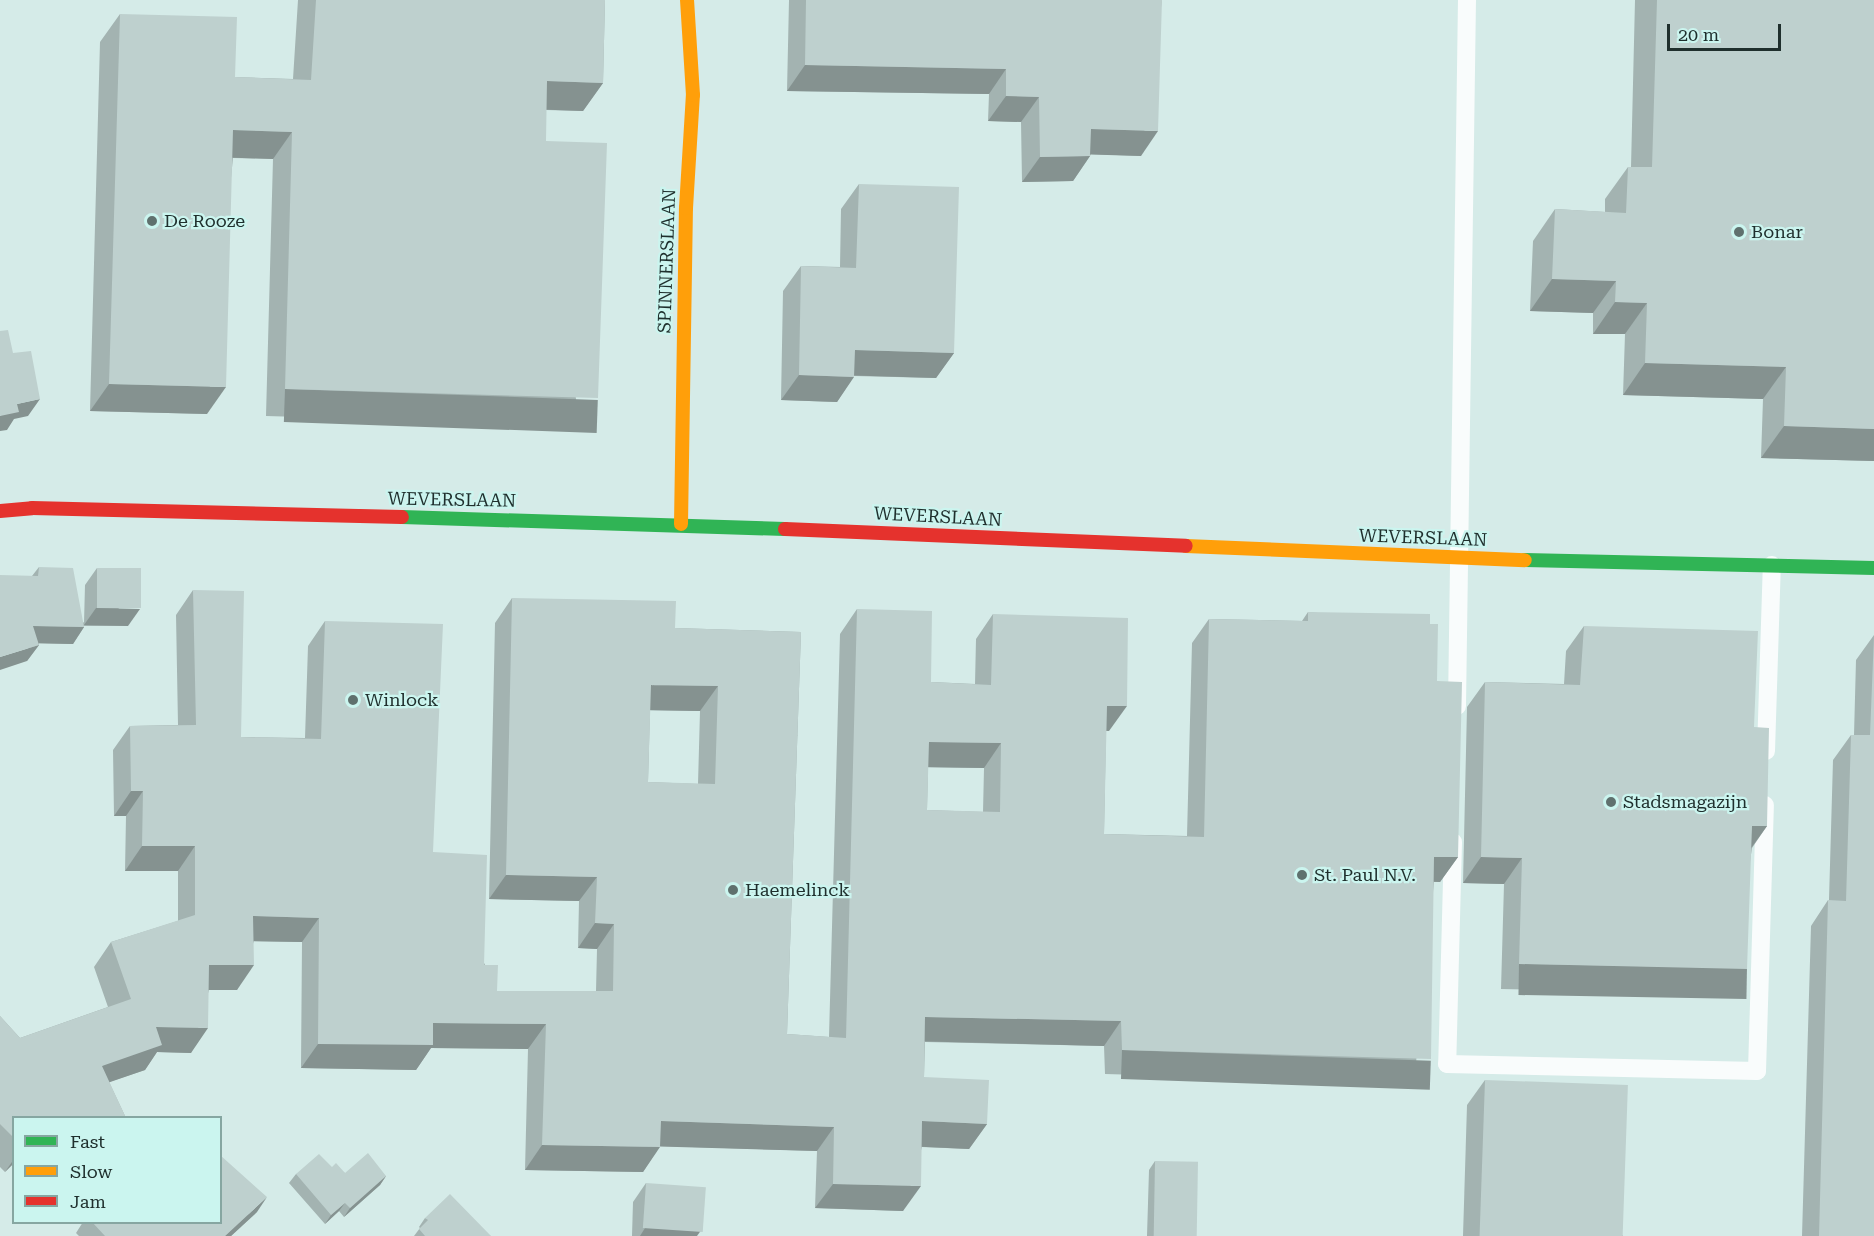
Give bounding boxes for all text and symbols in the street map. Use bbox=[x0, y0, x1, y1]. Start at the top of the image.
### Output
scale bar bbox=[1670, 12, 1784, 50]
text: 20 m bbox=[1678, 24, 1719, 45]
street label: SPINNERSLAAN bbox=[654, 188, 680, 334]
place label: De Rooze bbox=[164, 210, 245, 232]
marker: De Rooze bbox=[145, 214, 159, 228]
place label: Bonar bbox=[1751, 221, 1803, 243]
marker: Bonar bbox=[1732, 225, 1746, 239]
street label: WEVERSLAAN bbox=[387, 488, 517, 512]
street label: WEVERSLAAN bbox=[873, 503, 1003, 531]
street label: WEVERSLAAN bbox=[1358, 525, 1488, 551]
place label: Winlock bbox=[365, 689, 438, 711]
marker: Winlock bbox=[346, 693, 360, 707]
place label: Stadsmagazijn bbox=[1623, 791, 1747, 813]
marker: Stadsmagazijn bbox=[1604, 795, 1618, 809]
place label: St. Paul N.V. bbox=[1314, 864, 1416, 886]
marker: St. Paul N.V. bbox=[1295, 868, 1309, 882]
place label: Haemelinck bbox=[745, 879, 850, 901]
marker: Haemelinck bbox=[726, 883, 740, 897]
legend bbox=[12, 1116, 222, 1224]
text: Fast bbox=[70, 1131, 105, 1152]
text: Slow bbox=[70, 1161, 112, 1182]
text: Jam bbox=[70, 1191, 106, 1212]

